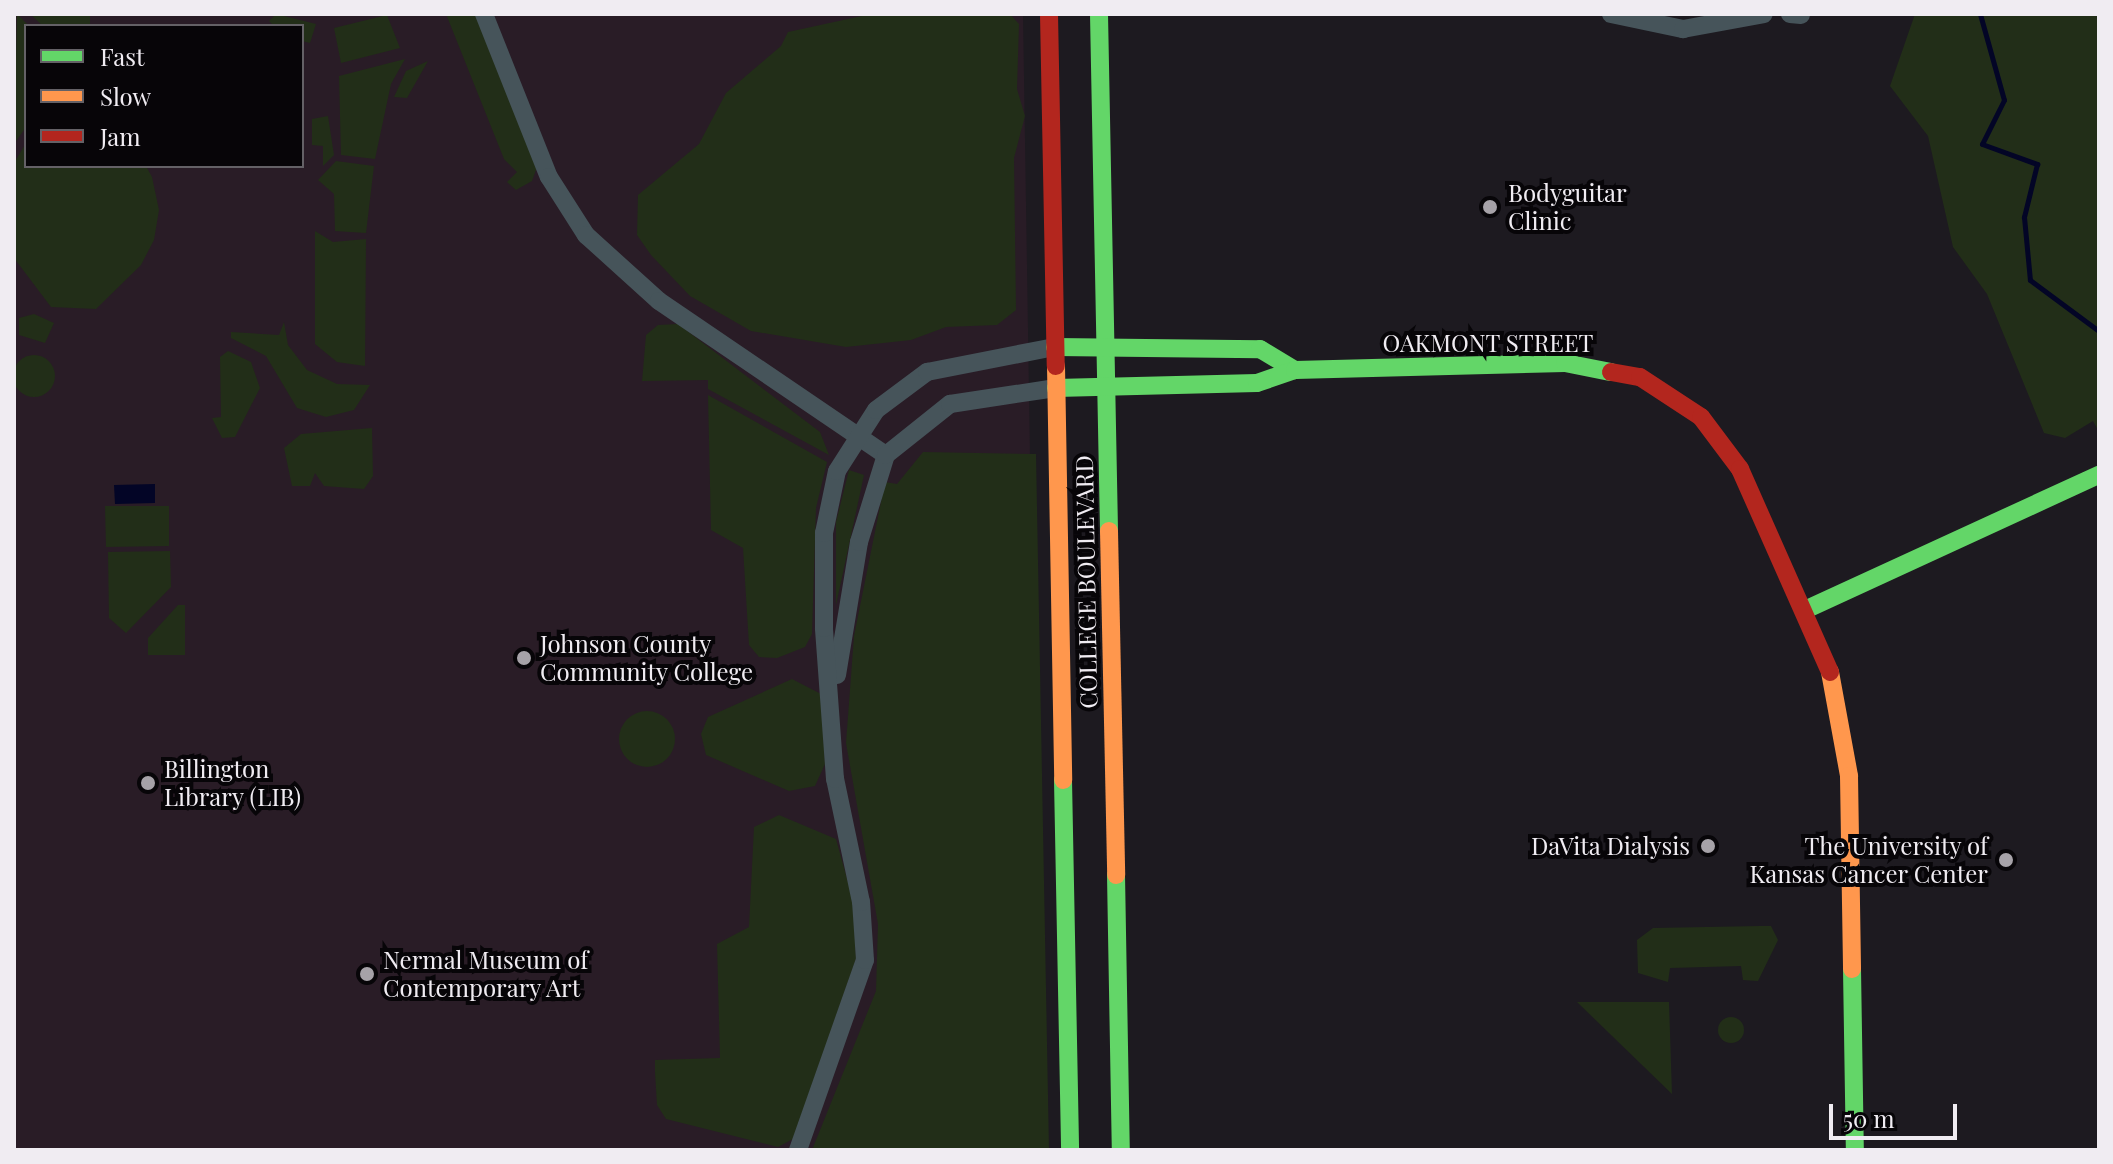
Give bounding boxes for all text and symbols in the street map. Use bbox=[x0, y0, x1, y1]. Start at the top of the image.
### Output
legend bbox=[24, 24, 304, 168]
text: Fast bbox=[100, 40, 145, 72]
text: Slow bbox=[100, 80, 151, 112]
text: Jam bbox=[100, 120, 141, 152]
place label: Bodyguitar Clinic bbox=[1508, 179, 1627, 235]
marker: Bodyguitar Clinic bbox=[1479, 196, 1501, 218]
street label: OAKMONT STREET bbox=[1382, 329, 1594, 357]
street label: COLLEGE BOULEVARD bbox=[1069, 455, 1103, 709]
place label: Johnson County Community College bbox=[540, 630, 754, 686]
marker: Johnson County Community College bbox=[515, 649, 533, 667]
place label: Billington Library (LIB) bbox=[164, 755, 302, 811]
marker: Billington Library (LIB) bbox=[139, 774, 157, 792]
place label: DaVita Dialysis bbox=[1531, 832, 1690, 860]
place label: The University of Kansas Cancer Center bbox=[1749, 832, 1988, 888]
marker: DaVita Dialysis bbox=[1697, 835, 1719, 857]
marker: The University of Kansas Cancer Center bbox=[1995, 849, 2017, 871]
place label: Nermal Museum of Contemporary Art bbox=[383, 946, 588, 1002]
marker: Nermal Museum of Contemporary Art bbox=[358, 965, 376, 983]
scale bar bbox=[1833, 1088, 1961, 1138]
text: 50 m bbox=[1843, 1102, 1895, 1134]

